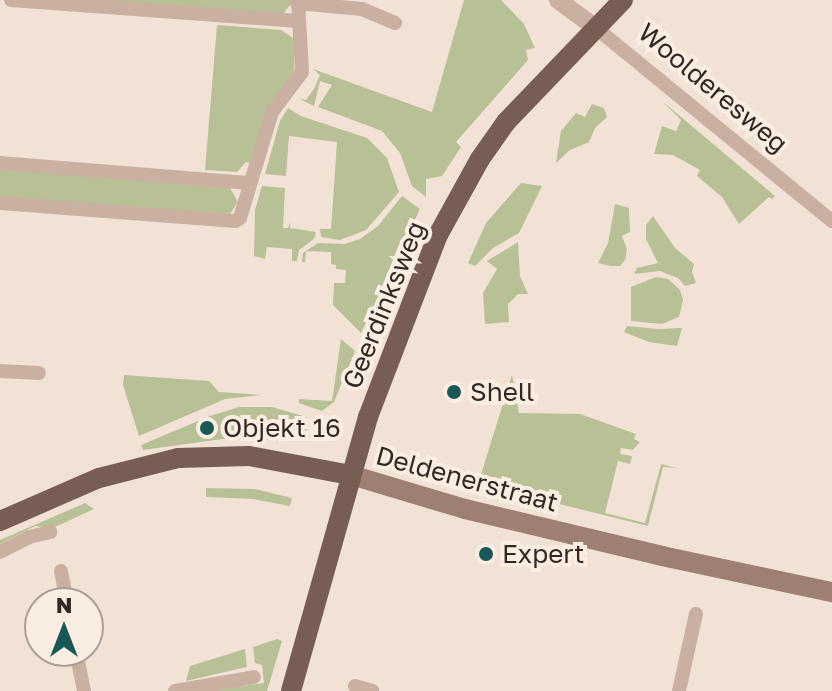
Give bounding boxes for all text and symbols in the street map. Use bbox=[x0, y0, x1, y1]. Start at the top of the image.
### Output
street label: Woolderesweg bbox=[632, 17, 794, 159]
street label: Geerdinksweg bbox=[336, 217, 432, 393]
place label: Shell bbox=[470, 376, 534, 408]
marker: Shell bbox=[445, 383, 463, 401]
place label: Objekt 16 bbox=[223, 412, 341, 444]
marker: Objekt 16 bbox=[198, 419, 216, 437]
street label: Deldenerstraat bbox=[373, 440, 561, 518]
place label: Expert bbox=[502, 538, 584, 570]
marker: Expert bbox=[477, 545, 495, 563]
north arrow bbox=[24, 587, 104, 667]
text: N bbox=[56, 591, 72, 618]

